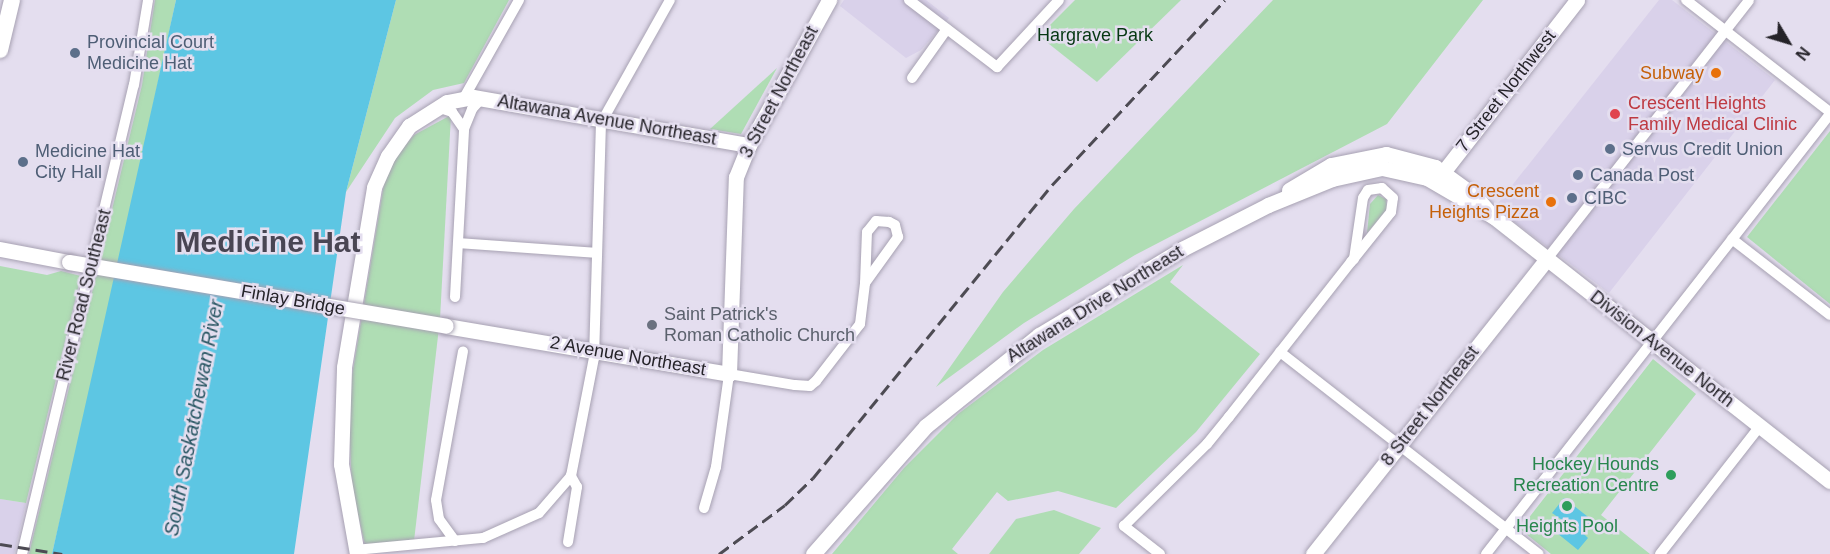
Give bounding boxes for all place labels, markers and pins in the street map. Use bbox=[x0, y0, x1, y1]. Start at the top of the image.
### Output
place label: Provincial Court Medicine Hat bbox=[87, 32, 214, 74]
marker: Provincial Court Medicine Hat bbox=[68, 46, 82, 60]
place label: Subway bbox=[1640, 62, 1704, 84]
marker: Subway bbox=[1709, 66, 1723, 80]
place label: Crescent Heights Family Medical Clinic bbox=[1628, 93, 1797, 136]
marker: Crescent Heights Family Medical Clinic bbox=[1606, 105, 1624, 123]
place label: Servus Credit Union bbox=[1622, 138, 1783, 160]
place label: Medicine Hat City Hall bbox=[35, 141, 140, 184]
marker: Servus Credit Union bbox=[1603, 142, 1617, 156]
marker: Medicine Hat City Hall bbox=[16, 155, 30, 169]
place label: Canada Post bbox=[1590, 164, 1694, 186]
marker: Canada Post bbox=[1571, 168, 1585, 182]
place label: Crescent Heights Pizza bbox=[1429, 181, 1539, 224]
place label: CIBC bbox=[1584, 187, 1627, 209]
marker: CIBC bbox=[1565, 191, 1579, 205]
marker: Crescent Heights Pizza bbox=[1544, 195, 1558, 209]
place label: Saint Patrick's Roman Catholic Church bbox=[664, 304, 855, 346]
marker: Saint Patrick's Roman Catholic Church bbox=[645, 318, 659, 332]
place label: Hockey Hounds Recreation Centre bbox=[1513, 454, 1659, 496]
marker: Hockey Hounds Recreation Centre bbox=[1664, 468, 1678, 482]
marker: Heights Pool bbox=[1560, 499, 1574, 513]
place label: Heights Pool bbox=[1516, 515, 1618, 537]

